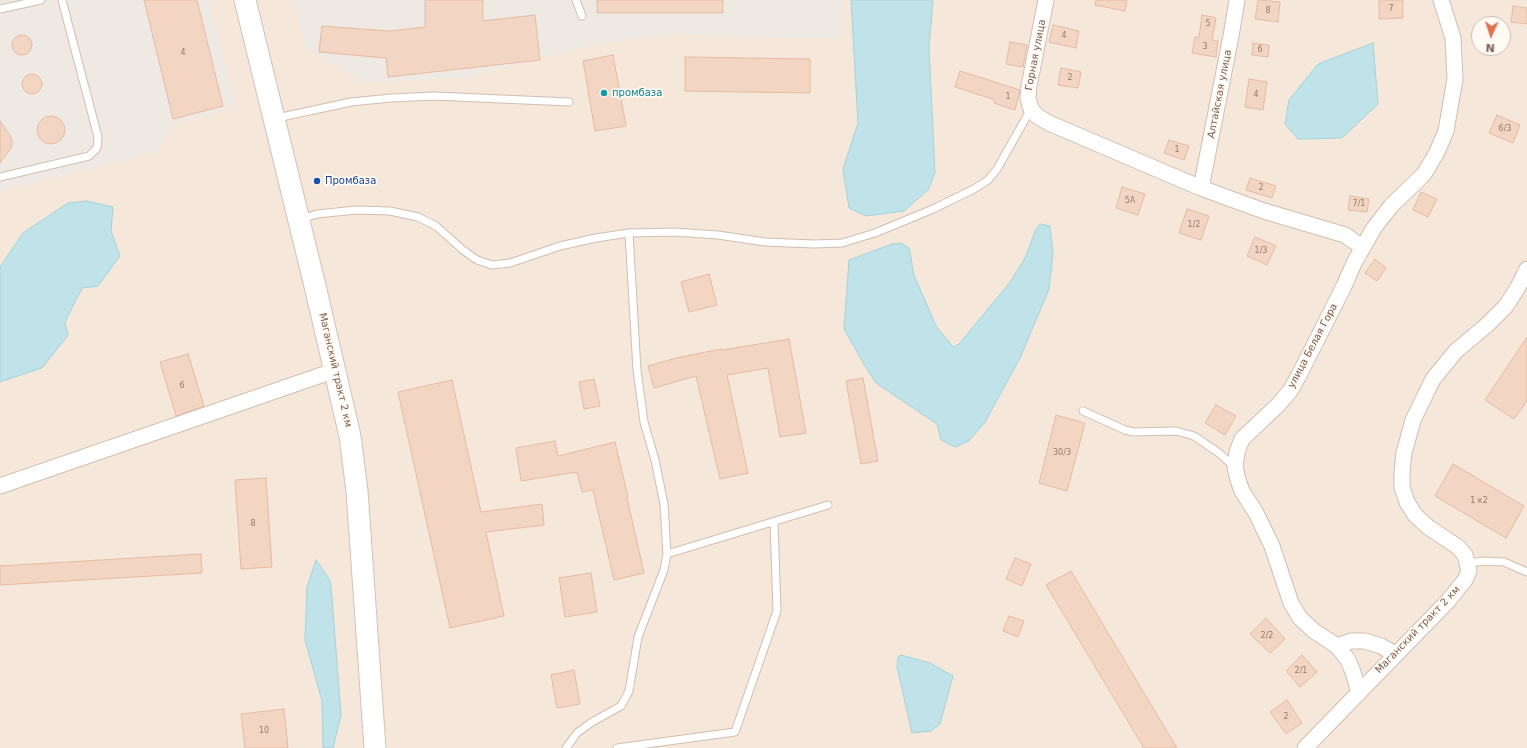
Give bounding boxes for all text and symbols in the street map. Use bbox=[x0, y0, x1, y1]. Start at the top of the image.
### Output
house number: 7 bbox=[1388, 4, 1394, 14]
house number: 8 bbox=[1265, 6, 1271, 16]
north arrow bbox=[1471, 16, 1511, 56]
street label: Горная улица bbox=[1023, 18, 1049, 92]
house number: 5 bbox=[1205, 19, 1211, 29]
house number: 4 bbox=[1061, 31, 1067, 41]
text: N bbox=[1485, 41, 1495, 54]
house number: 3 bbox=[1202, 42, 1208, 52]
house number: 6 bbox=[1257, 45, 1263, 55]
house number: 4 bbox=[180, 48, 186, 58]
street label: Алтайская улица bbox=[1205, 49, 1235, 139]
house number: 2 bbox=[1067, 73, 1073, 83]
place label: промбаза bbox=[612, 87, 662, 99]
marker: промбаза bbox=[599, 88, 609, 98]
house number: 4 bbox=[1253, 90, 1259, 100]
house number: 1 bbox=[1005, 92, 1011, 102]
house number: 6/3 bbox=[1499, 124, 1511, 134]
house number: 1 bbox=[1174, 145, 1180, 155]
place label: Промбаза bbox=[325, 175, 376, 187]
marker: Промбаза bbox=[312, 176, 322, 186]
house number: 2 bbox=[1258, 183, 1264, 193]
house number: 5А bbox=[1125, 196, 1135, 206]
house number: 7/1 bbox=[1353, 199, 1365, 209]
house number: 1/2 bbox=[1188, 220, 1200, 230]
house number: 1/3 bbox=[1255, 246, 1267, 256]
street label: улица Белая Гора bbox=[1286, 302, 1340, 390]
street label: Маганский тракт 2 км bbox=[316, 312, 354, 428]
house number: 6 bbox=[179, 381, 185, 391]
house number: 30/3 bbox=[1053, 448, 1071, 458]
house number: 1 к2 bbox=[1470, 496, 1488, 506]
house number: 8 bbox=[250, 519, 256, 529]
street label: Маганский тракт 2 км bbox=[1373, 584, 1463, 676]
house number: 2/2 bbox=[1261, 631, 1273, 641]
house number: 2/1 bbox=[1295, 666, 1307, 676]
house number: 2 bbox=[1283, 712, 1289, 722]
house number: 10 bbox=[259, 726, 269, 736]

